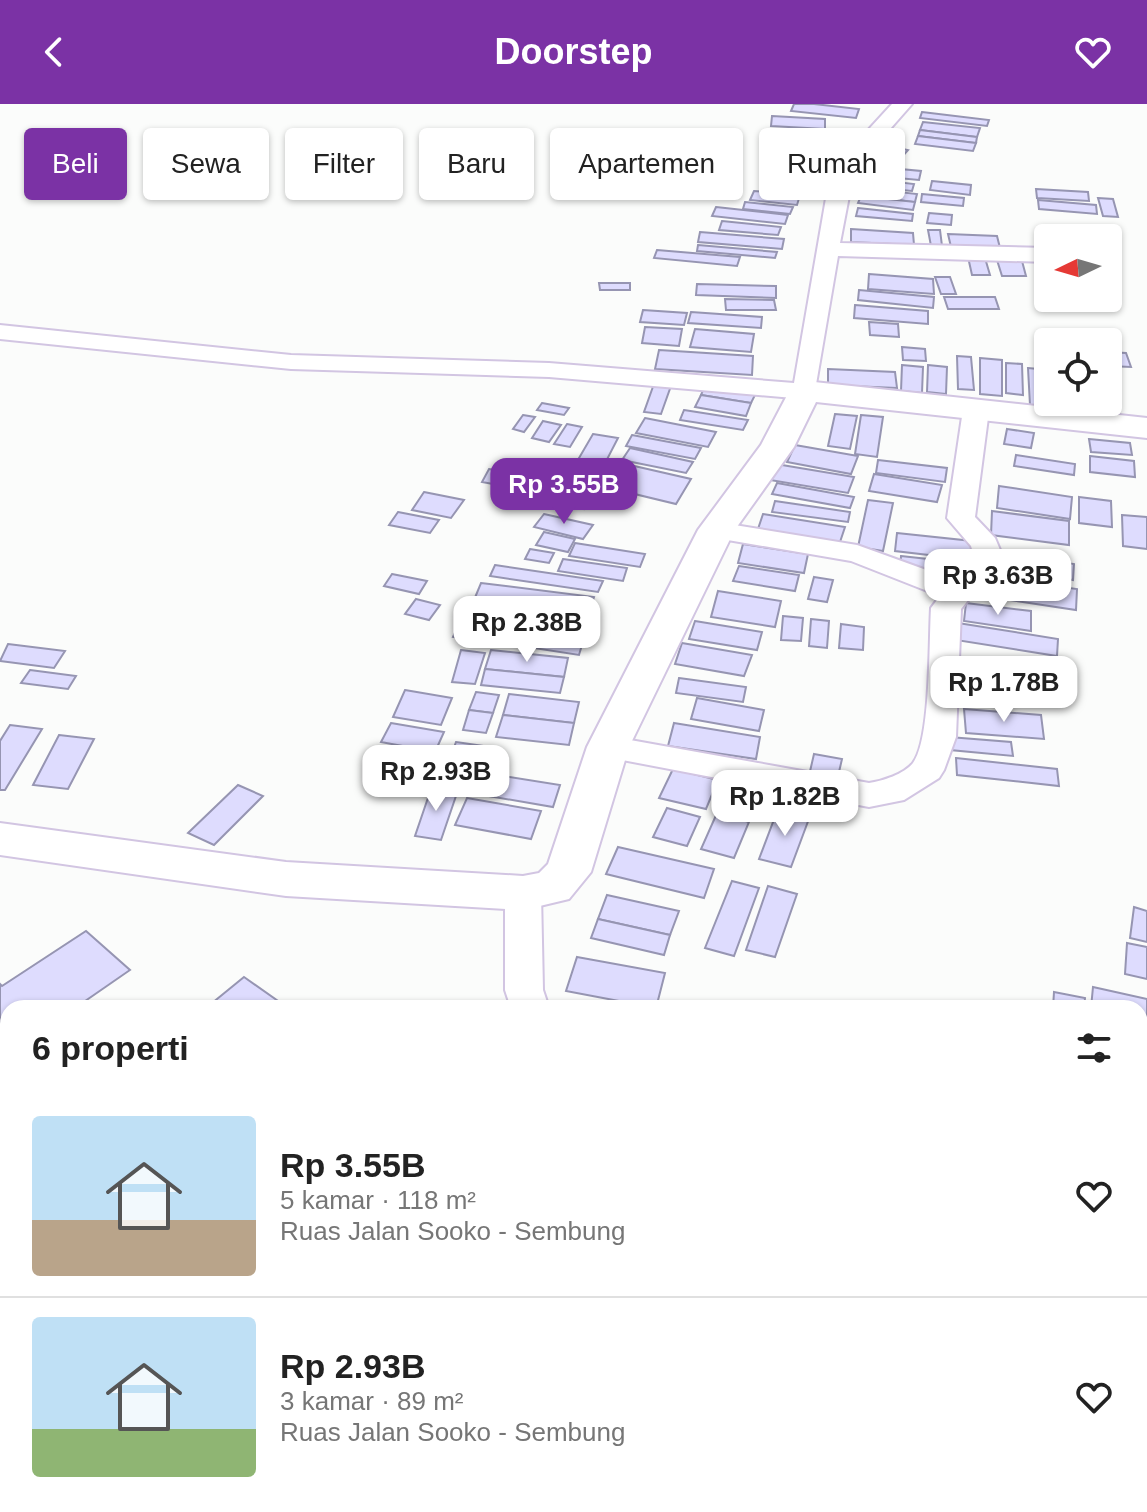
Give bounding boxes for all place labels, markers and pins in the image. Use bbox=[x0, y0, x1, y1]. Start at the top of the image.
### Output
pin: Rp 3.55B bbox=[481, 458, 647, 526]
pin: Rp 3.63B bbox=[915, 549, 1081, 617]
pin: Rp 2.38B bbox=[444, 596, 610, 664]
pin: Rp 1.78B bbox=[921, 656, 1087, 724]
pin: Rp 2.93B bbox=[353, 745, 519, 813]
pin: Rp 1.82B bbox=[702, 770, 868, 838]

